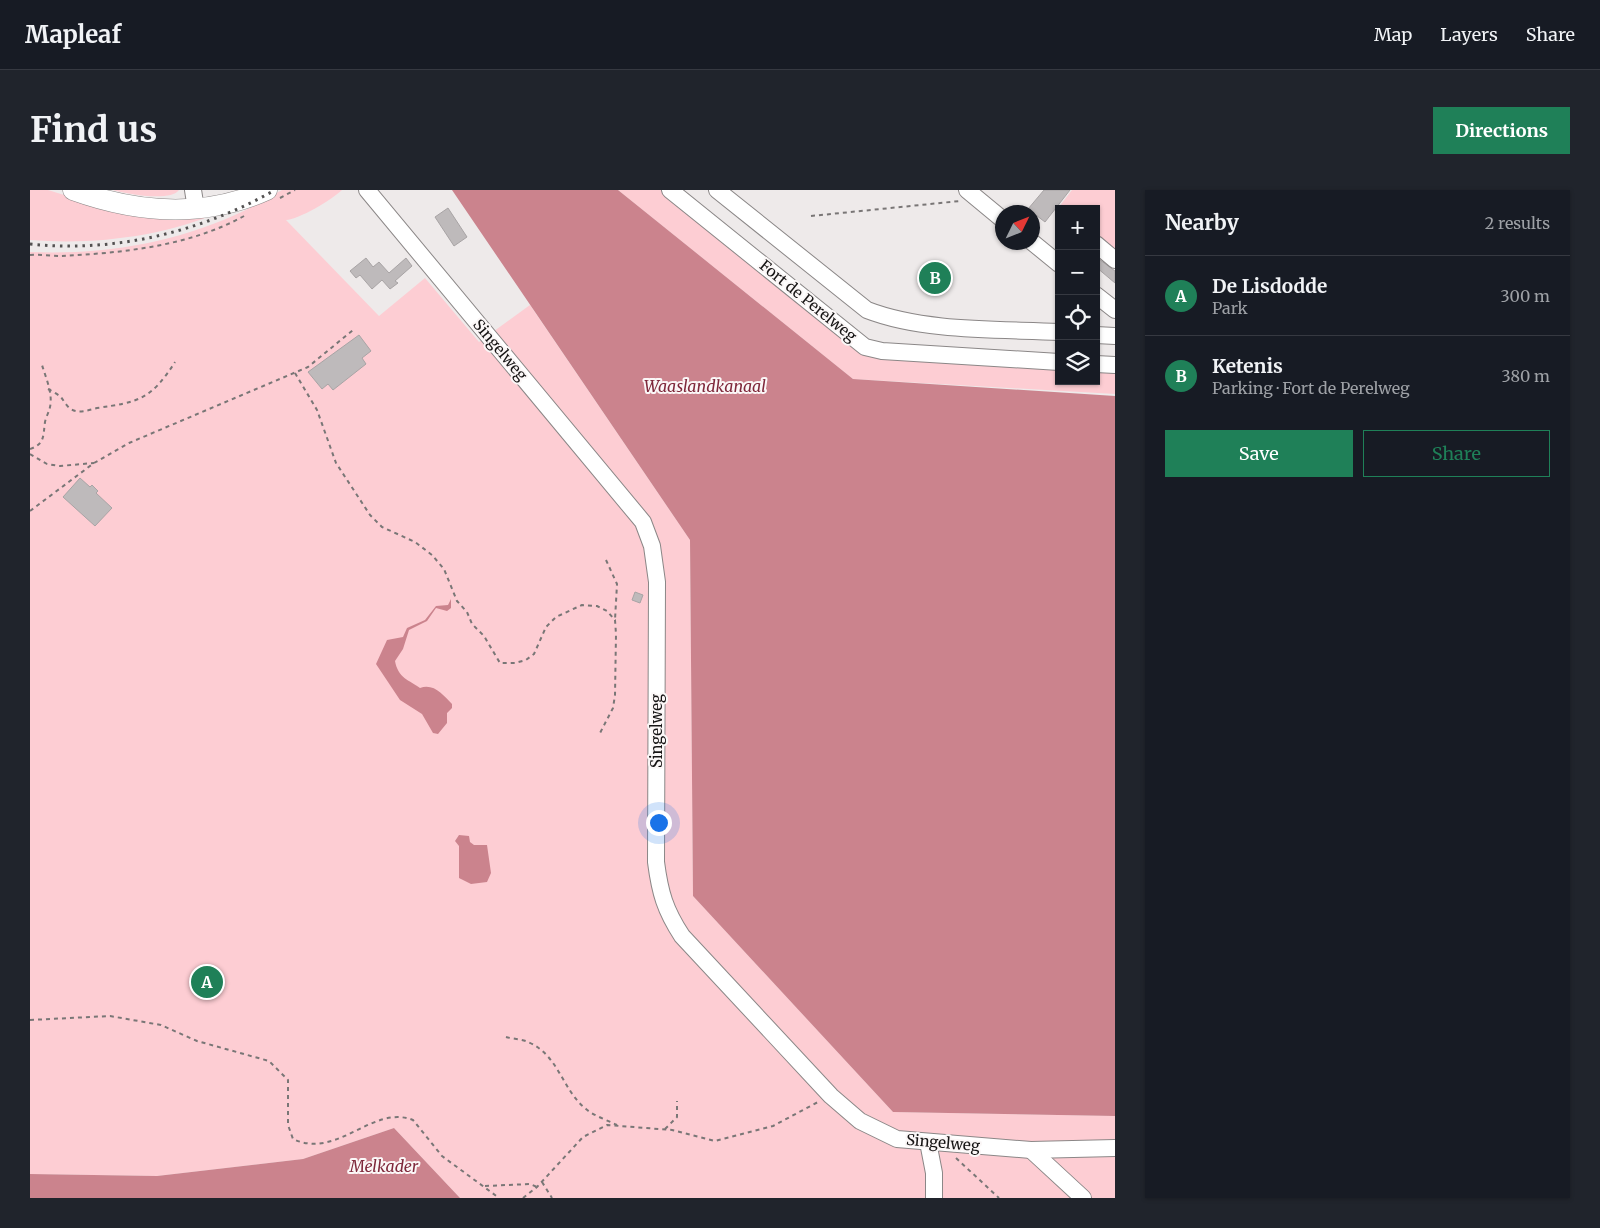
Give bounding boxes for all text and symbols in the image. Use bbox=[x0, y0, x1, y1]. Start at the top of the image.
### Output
text: Mapleaf bbox=[25, 19, 121, 50]
text: Map bbox=[1374, 23, 1412, 46]
text: Layers bbox=[1440, 23, 1498, 46]
text: Share bbox=[1526, 23, 1575, 46]
button: Directions bbox=[1433, 107, 1570, 154]
text: Find us bbox=[30, 108, 157, 152]
north arrow bbox=[995, 205, 1040, 250]
map controls bbox=[1055, 205, 1100, 385]
button: + bbox=[1055, 205, 1100, 250]
text: Nearby bbox=[1165, 209, 1239, 236]
text: 2 results bbox=[1485, 213, 1550, 233]
button: − bbox=[1055, 250, 1100, 295]
street label: Fort de Perelweg bbox=[756, 256, 861, 346]
pin: B bbox=[919, 259, 951, 297]
text: De Lisdodde bbox=[1212, 274, 1327, 298]
text: A bbox=[1175, 286, 1187, 306]
text: 300 m bbox=[1501, 286, 1550, 306]
button: locate bbox=[1055, 295, 1100, 340]
text: Park bbox=[1212, 298, 1248, 318]
street label: Singelweg bbox=[469, 315, 531, 384]
button: layers bbox=[1055, 340, 1100, 385]
text: Ketenis bbox=[1212, 354, 1283, 378]
text: B bbox=[1175, 366, 1187, 386]
text: 380 m bbox=[1502, 366, 1550, 386]
water label: Waaslandkanaal bbox=[644, 376, 766, 396]
text: Parking · Fort de Perelweg bbox=[1212, 378, 1410, 398]
button: Save bbox=[1165, 430, 1353, 477]
button: Share bbox=[1363, 430, 1550, 477]
street label: Singelweg bbox=[647, 694, 666, 768]
your location bbox=[646, 810, 672, 836]
pin: A bbox=[191, 963, 223, 1001]
street label: Singelweg bbox=[905, 1130, 981, 1155]
water label: Melkader bbox=[349, 1156, 419, 1176]

